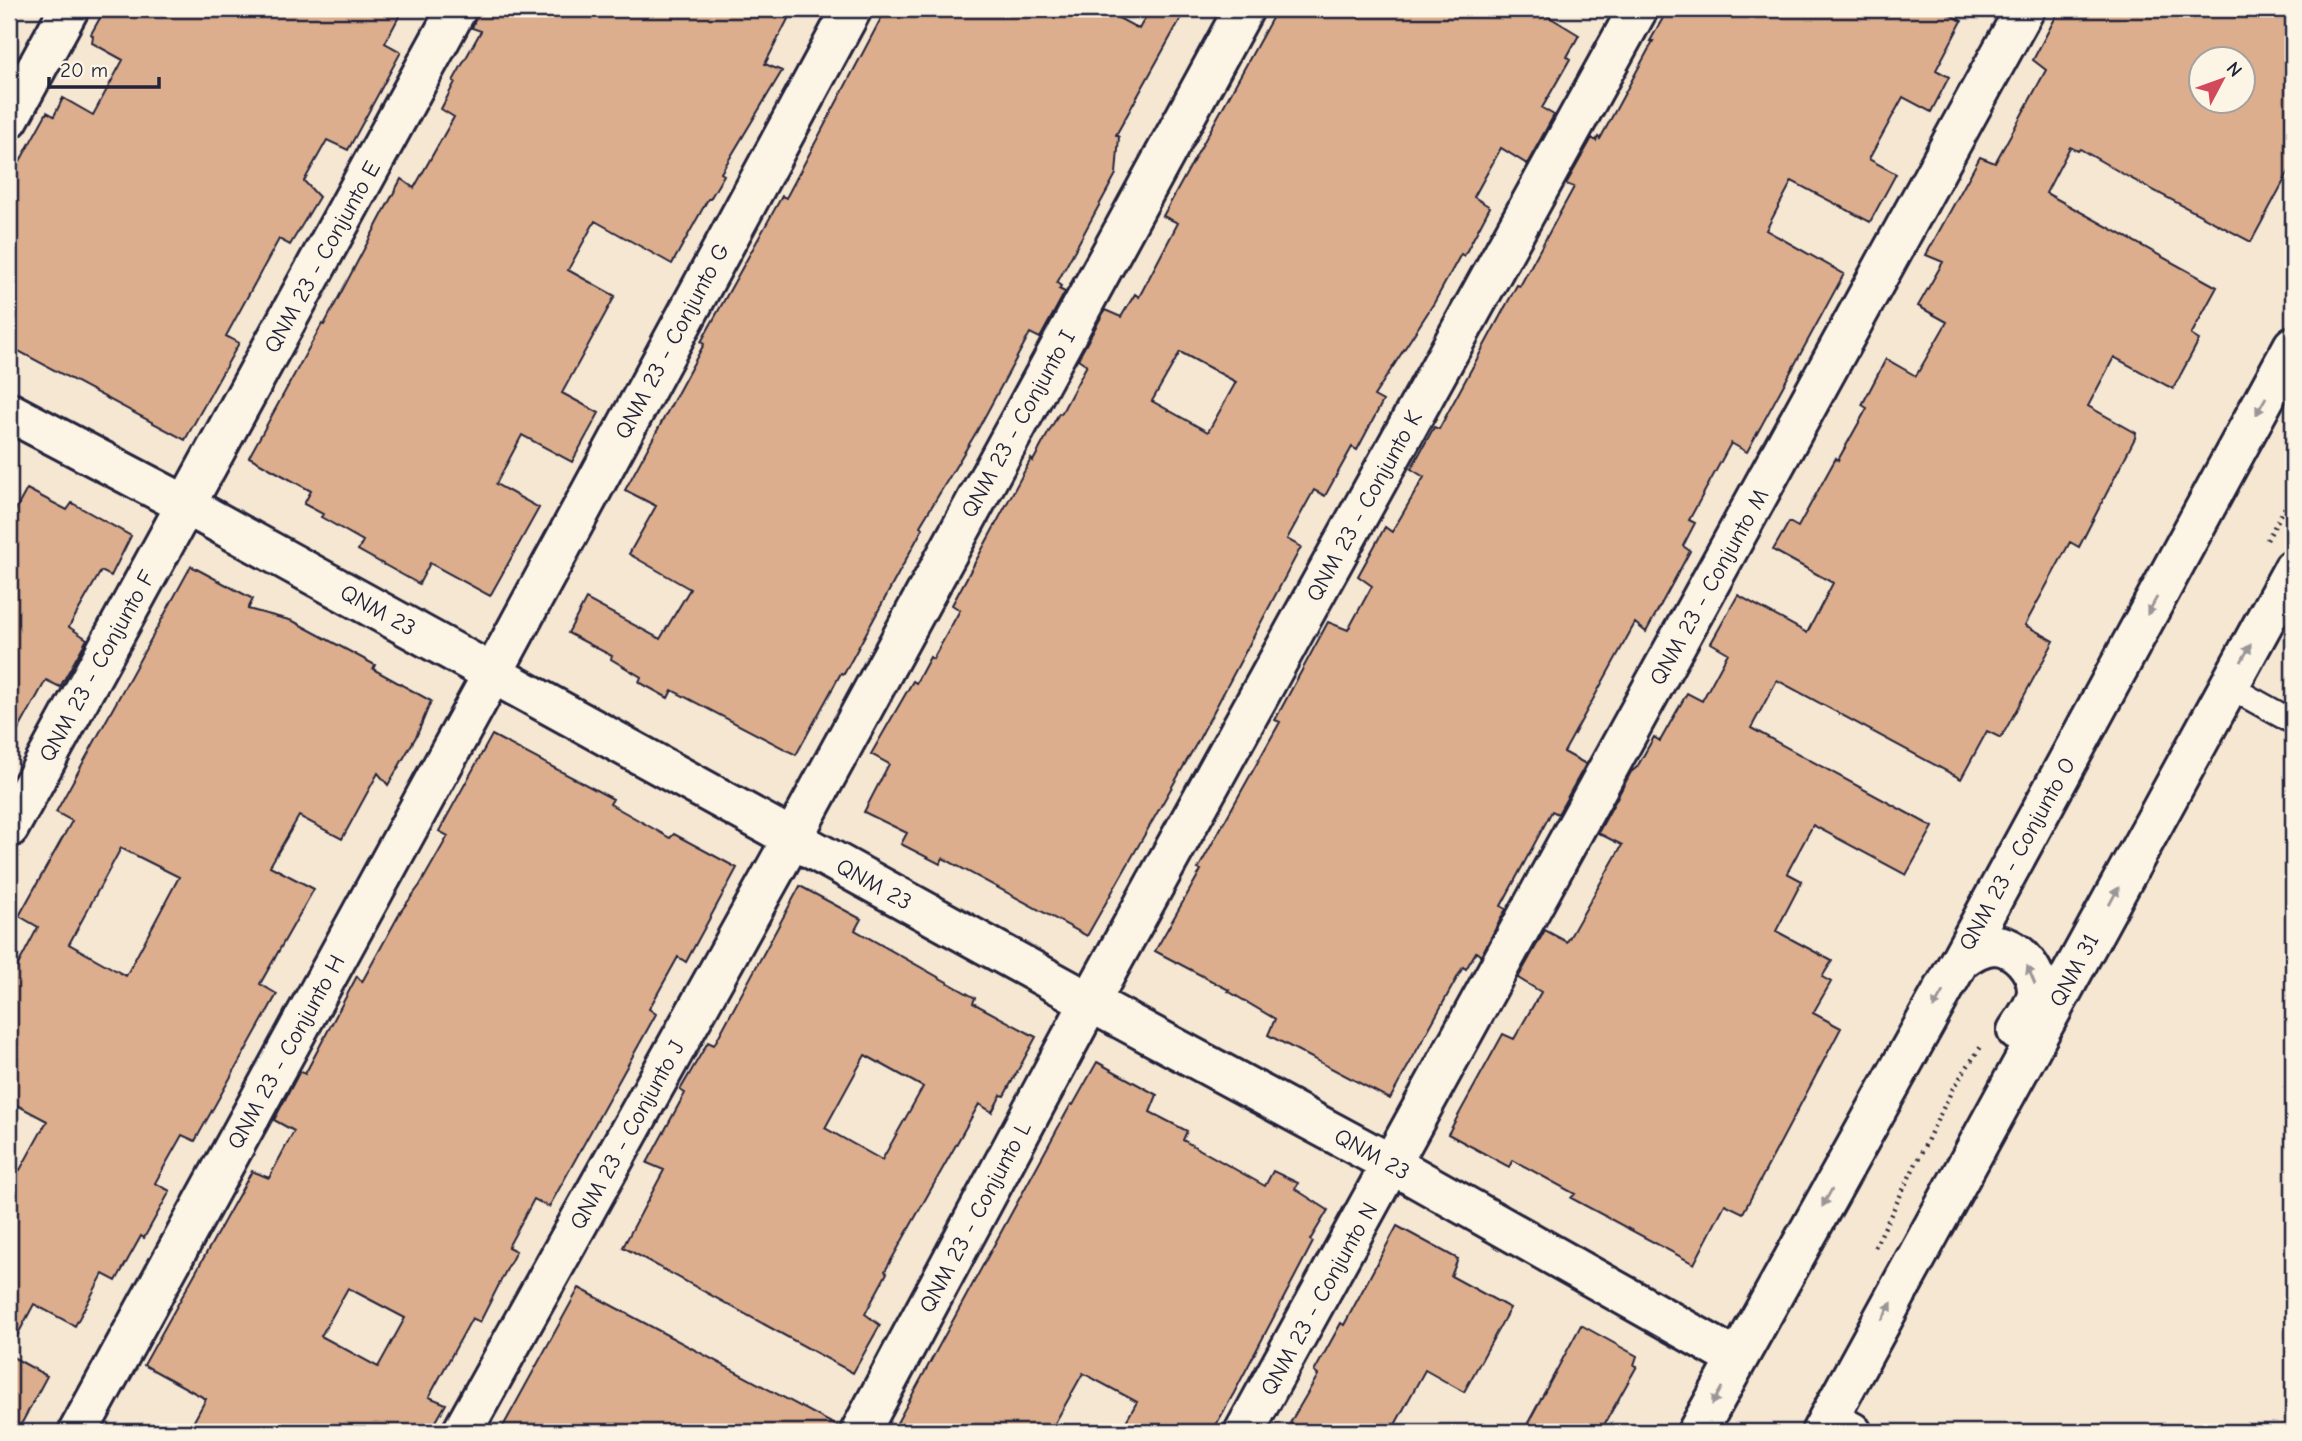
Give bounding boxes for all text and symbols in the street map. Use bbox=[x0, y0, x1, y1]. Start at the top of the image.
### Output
scale bar bbox=[49, 46, 159, 90]
north arrow bbox=[2186, 46, 2256, 116]
text: 20 m bbox=[60, 58, 108, 82]
text: N bbox=[2222, 58, 2246, 81]
street label: QNM 23 - Conjunto E bbox=[258, 156, 386, 358]
street label: QNM 23 - Conjunto G bbox=[609, 239, 735, 443]
street label: QNM 23 - Conjunto I bbox=[955, 325, 1081, 523]
one-way arrow bbox=[2255, 397, 2267, 416]
street label: QNM 23 - Conjunto K bbox=[1300, 406, 1428, 606]
street label: QNM 23 - Conjunto M bbox=[1644, 484, 1774, 690]
street label: QNM 23 - Conjunto F bbox=[33, 565, 161, 766]
street label: QNM 23 bbox=[336, 578, 420, 642]
one-way arrow bbox=[2146, 597, 2158, 616]
one-way arrow bbox=[2240, 644, 2252, 663]
street label: QNM 23 - Conjunto O bbox=[1953, 753, 2081, 955]
street label: QNM 23 bbox=[832, 852, 916, 916]
one-way arrow bbox=[2108, 886, 2120, 906]
street label: QNM 31 bbox=[2044, 929, 2104, 1011]
street label: QNM 23 - Conjunto H bbox=[221, 950, 351, 1154]
one-way arrow bbox=[2025, 965, 2037, 985]
one-way arrow bbox=[1932, 990, 1944, 1009]
street label: QNM 23 - Conjunto J bbox=[564, 1036, 690, 1234]
street label: QNM 23 - Conjunto L bbox=[913, 1116, 1037, 1317]
street label: QNM 23 bbox=[1330, 1122, 1414, 1186]
one-way arrow bbox=[1821, 1189, 1833, 1208]
street label: QNM 23 - Conjunto N bbox=[1255, 1198, 1383, 1400]
one-way arrow bbox=[1881, 1301, 1893, 1320]
one-way arrow bbox=[1711, 1386, 1723, 1405]

